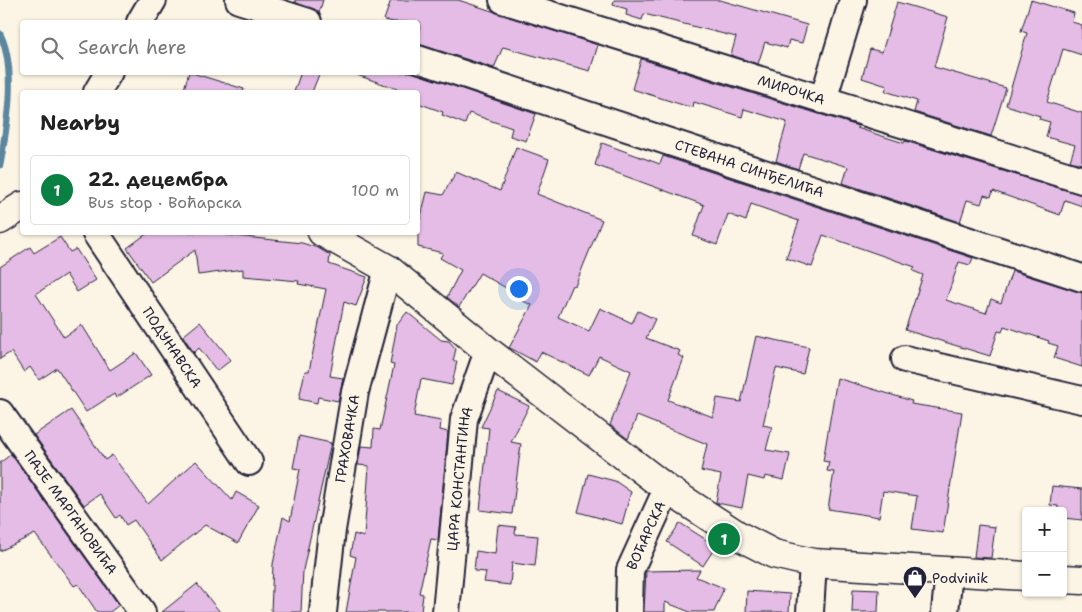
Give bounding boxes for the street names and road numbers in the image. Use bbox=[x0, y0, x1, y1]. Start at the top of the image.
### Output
street label: МИРОЧКА bbox=[756, 71, 827, 109]
street label: СТЕВАНА СИНЂЕЛИЋА bbox=[672, 135, 826, 201]
street label: ПОДУНАВСКА bbox=[139, 304, 206, 391]
street label: ГРАХОВАЧКА bbox=[331, 393, 363, 484]
street label: ЦАРА КОНСТАНТИНА bbox=[443, 404, 477, 552]
street label: ПАЈЕ МАРГАНОВИЋА bbox=[21, 447, 121, 578]
street label: ВОЋАРСКА bbox=[622, 498, 669, 573]

